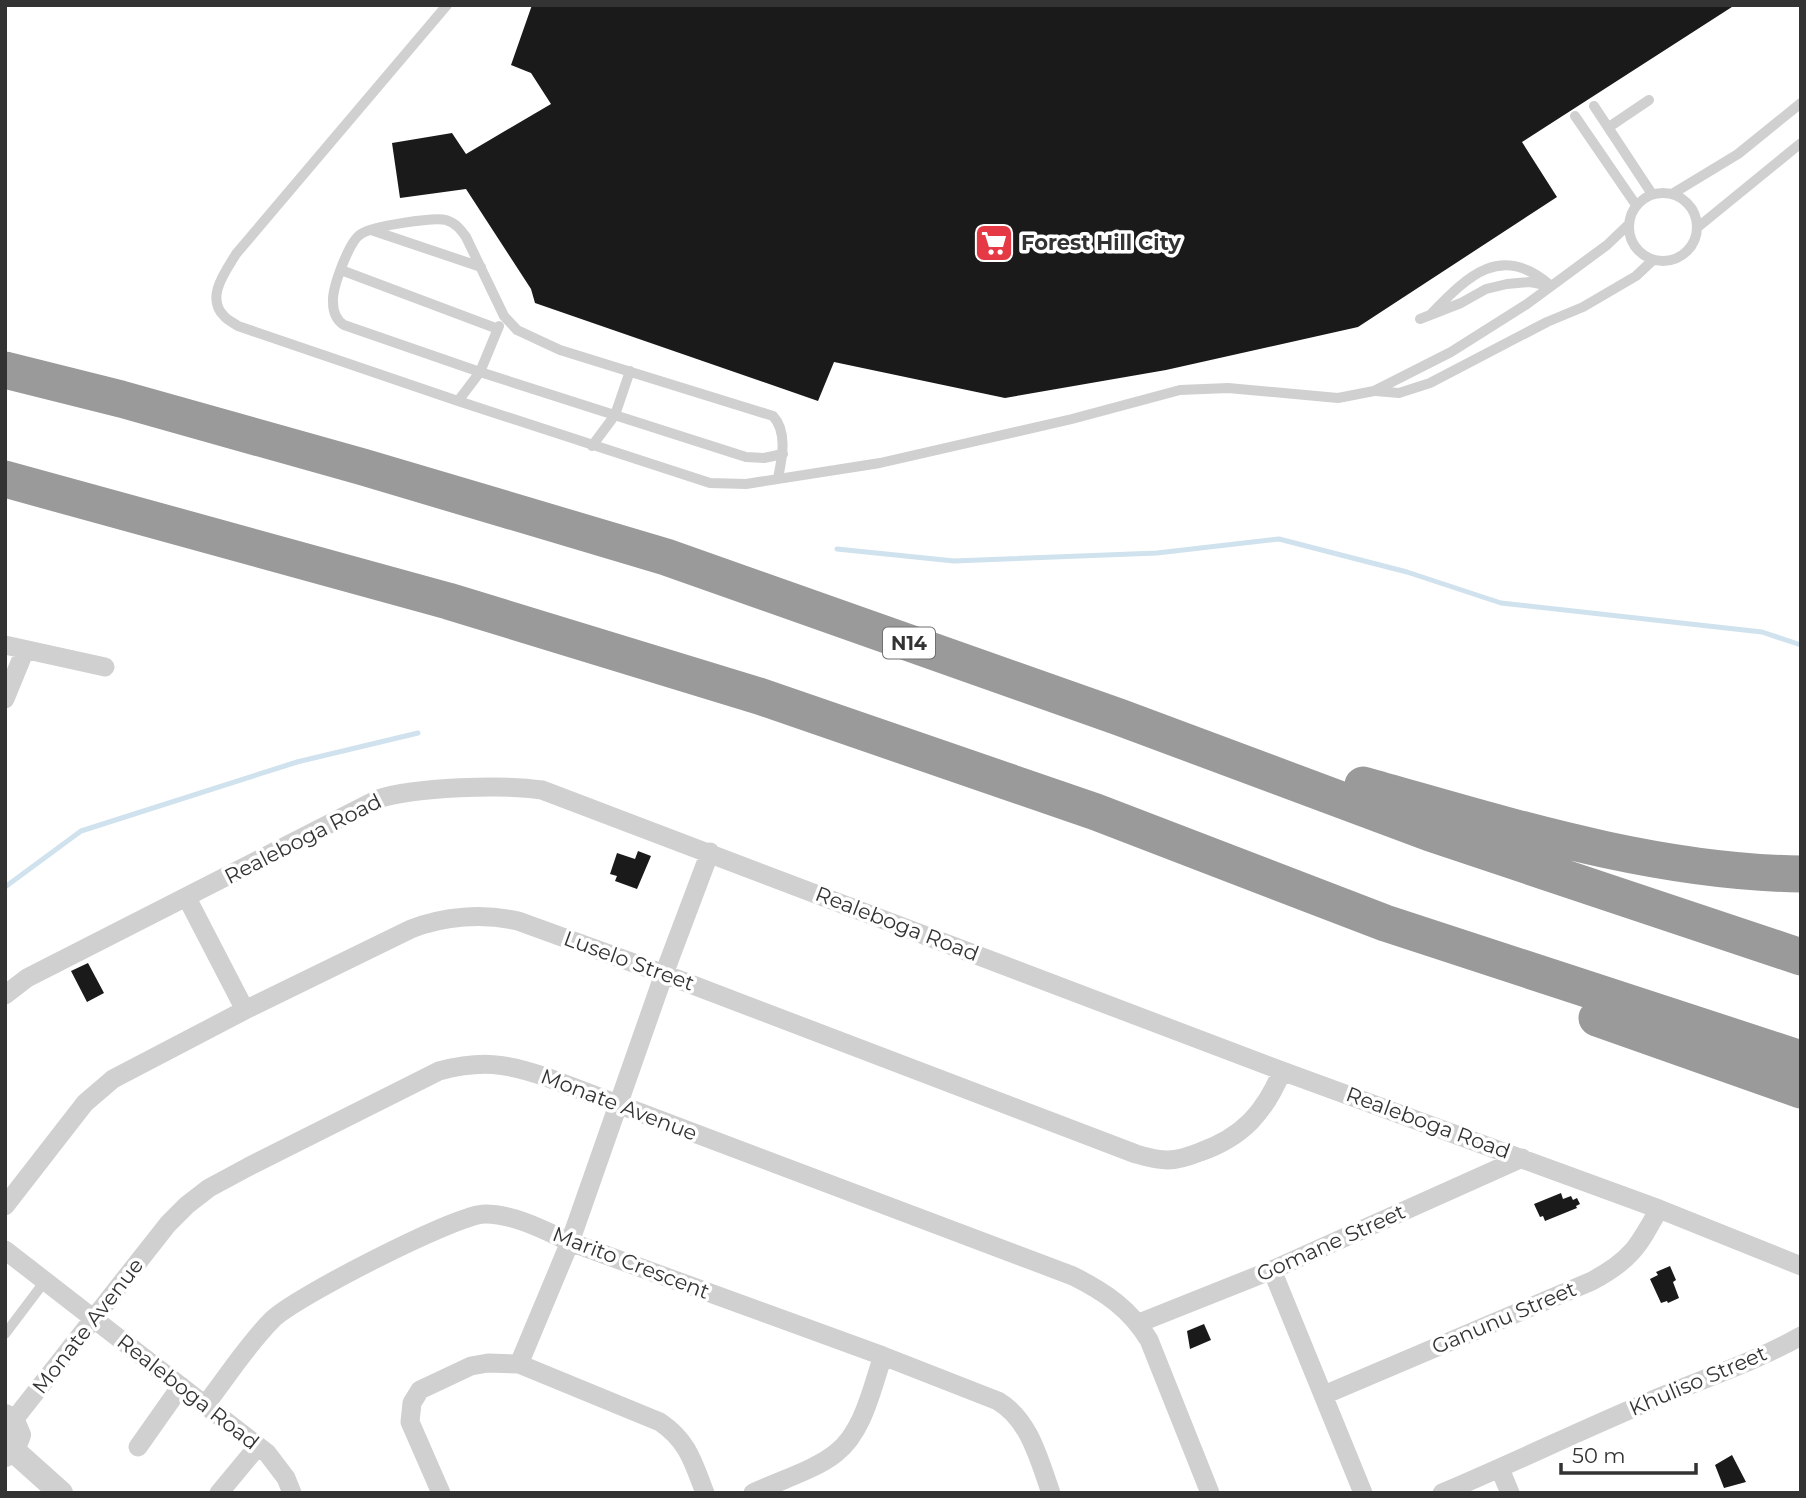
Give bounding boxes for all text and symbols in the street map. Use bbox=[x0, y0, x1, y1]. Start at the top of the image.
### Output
supermarket icon: Forest Hill City bbox=[973, 222, 1015, 264]
place label: Forest Hill City bbox=[1021, 230, 1181, 255]
road number: N14 bbox=[883, 628, 935, 658]
street label: Realeboga Road bbox=[220, 788, 385, 889]
street label: Realeboga Road bbox=[812, 881, 982, 966]
street label: Luselo Street bbox=[560, 925, 698, 996]
street label: Monate Avenue bbox=[538, 1063, 701, 1146]
street label: Realeboga Road bbox=[1343, 1081, 1514, 1164]
street label: Gomane Street bbox=[1253, 1199, 1409, 1286]
street label: Marito Crescent bbox=[549, 1221, 713, 1304]
street label: Monate Avenue bbox=[27, 1253, 148, 1399]
street label: Ganunu Street bbox=[1428, 1276, 1580, 1359]
street label: Realeboga Road bbox=[112, 1329, 264, 1455]
street label: Khuliso Street bbox=[1625, 1340, 1770, 1421]
scale bar bbox=[1561, 1432, 1696, 1476]
text: 50 m bbox=[1572, 1443, 1626, 1468]

